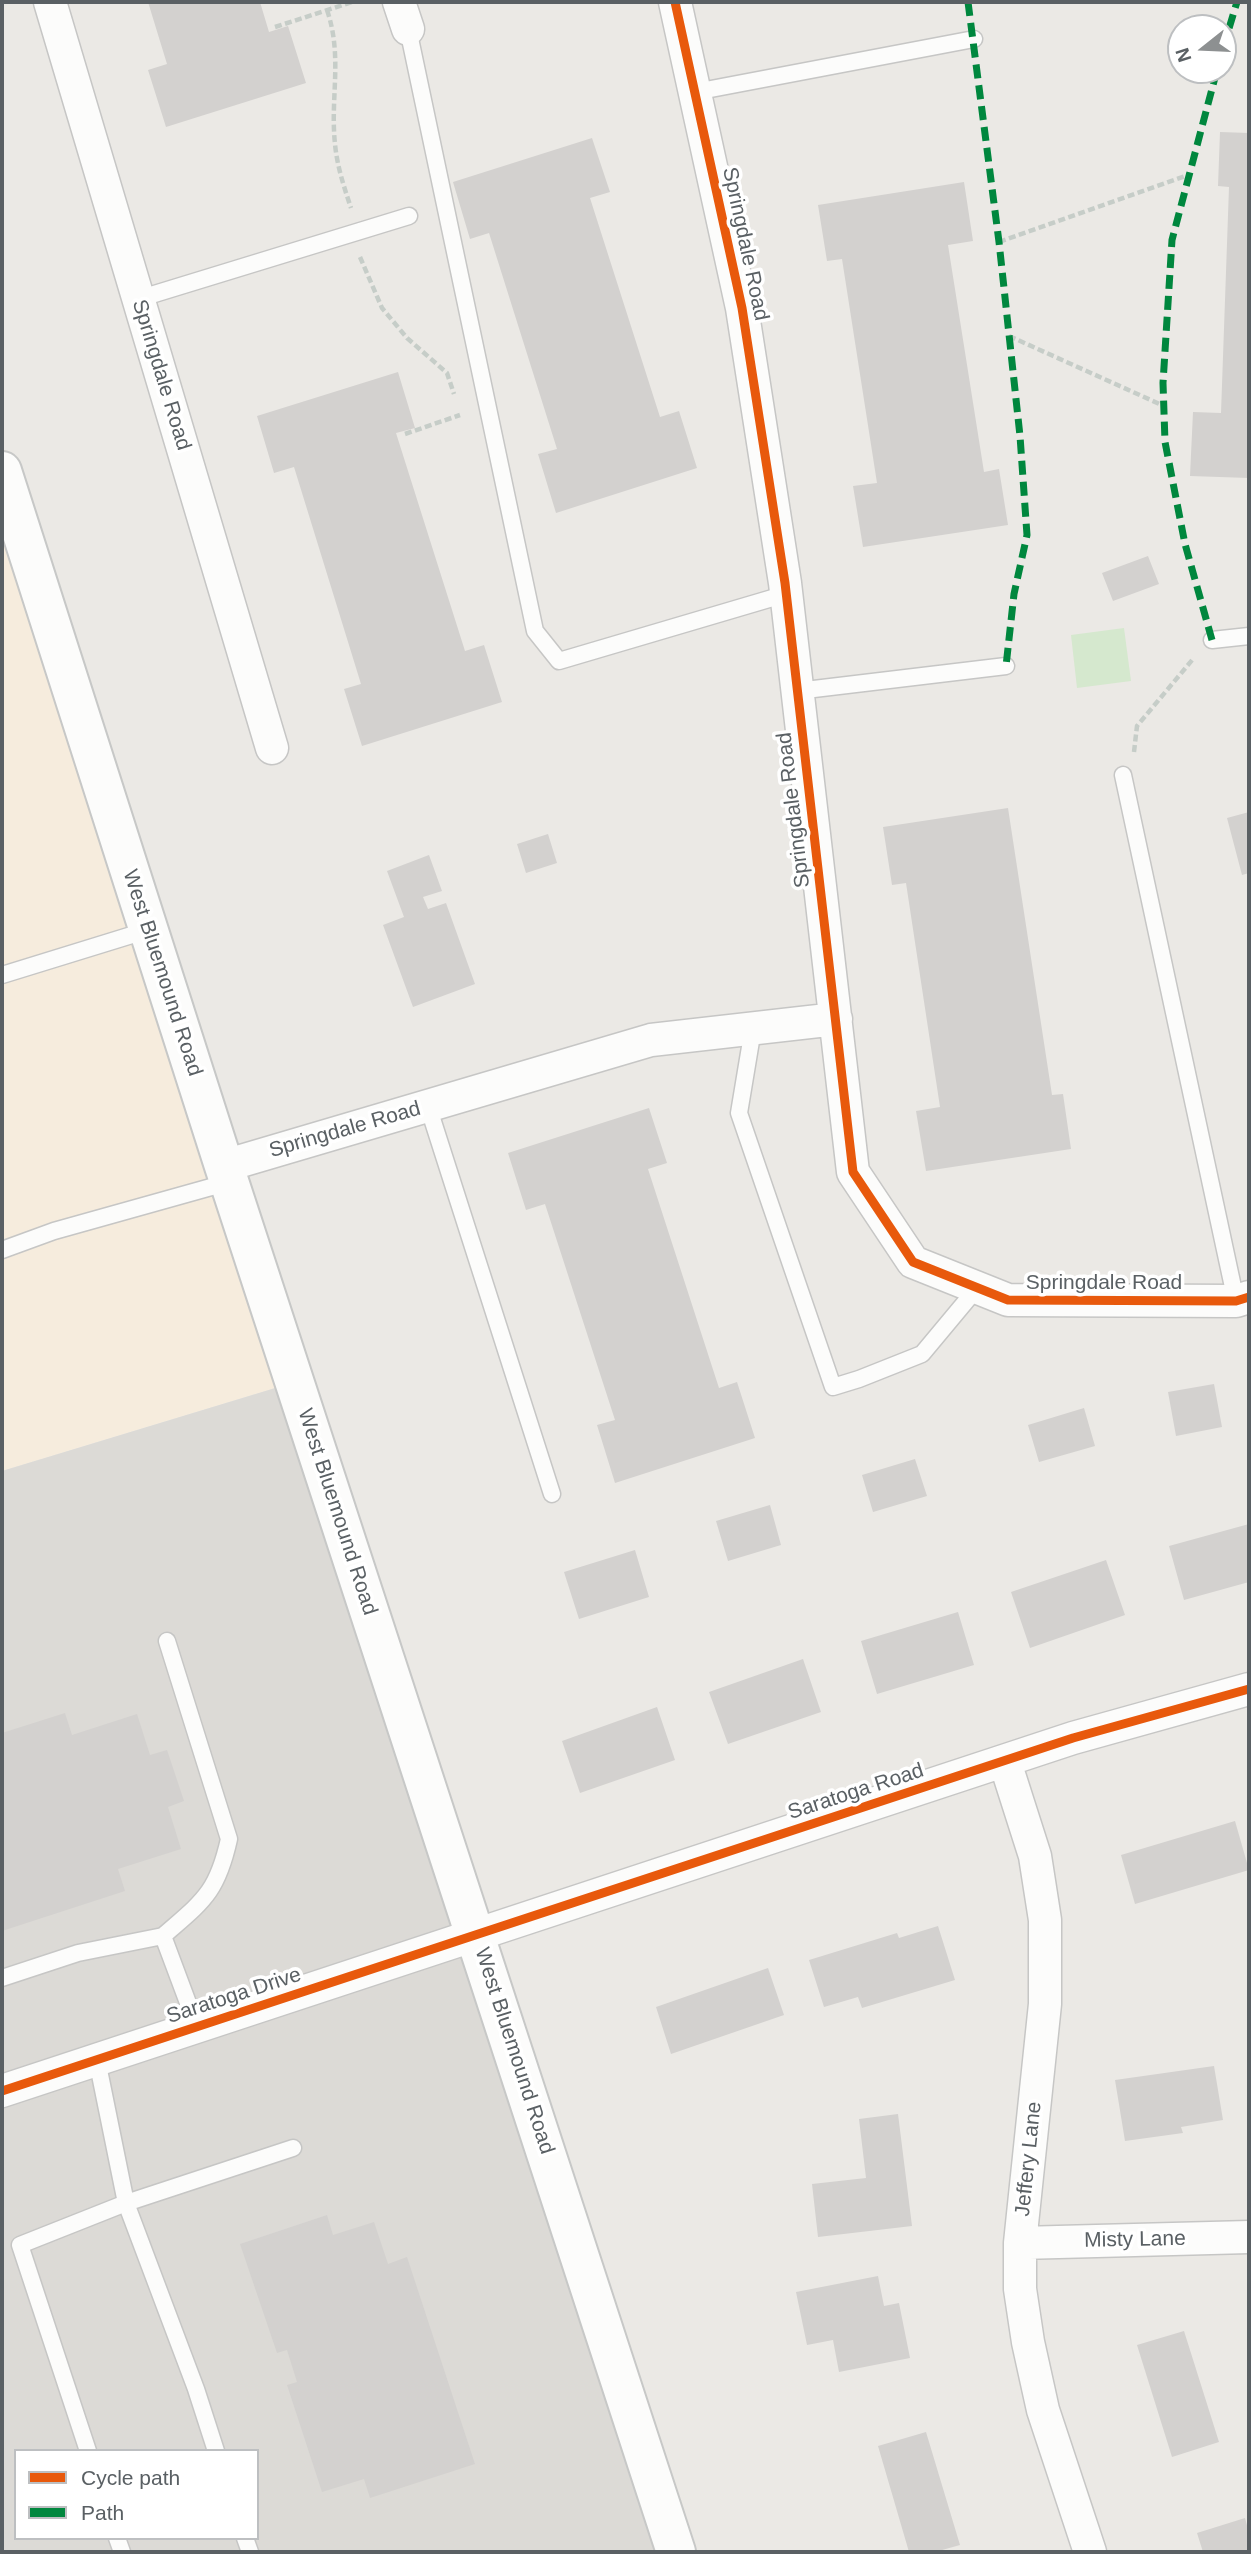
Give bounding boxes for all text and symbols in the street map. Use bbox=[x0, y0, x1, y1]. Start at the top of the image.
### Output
north arrow bbox=[1167, 14, 1237, 84]
text: N bbox=[1171, 45, 1196, 65]
street label: Springdale Road bbox=[716, 165, 774, 323]
street label: Springdale Road bbox=[126, 297, 196, 453]
street label: Springdale Road bbox=[772, 731, 816, 889]
street label: West Bluemound Road bbox=[117, 867, 207, 1079]
street label: Springdale Road bbox=[266, 1096, 424, 1164]
street label: Springdale Road bbox=[1026, 1270, 1182, 1296]
street label: West Bluemound Road bbox=[292, 1406, 382, 1618]
street label: Saratoga Road bbox=[785, 1758, 927, 1826]
street label: West Bluemound Road bbox=[469, 1945, 559, 2157]
street label: Saratoga Drive bbox=[163, 1962, 305, 2030]
street label: Jeffery Lane bbox=[1010, 2100, 1048, 2218]
street label: Misty Lane bbox=[1084, 2227, 1186, 2253]
legend bbox=[14, 2449, 259, 2540]
text: Cycle path bbox=[81, 2466, 180, 2489]
text: Path bbox=[81, 2501, 124, 2524]

